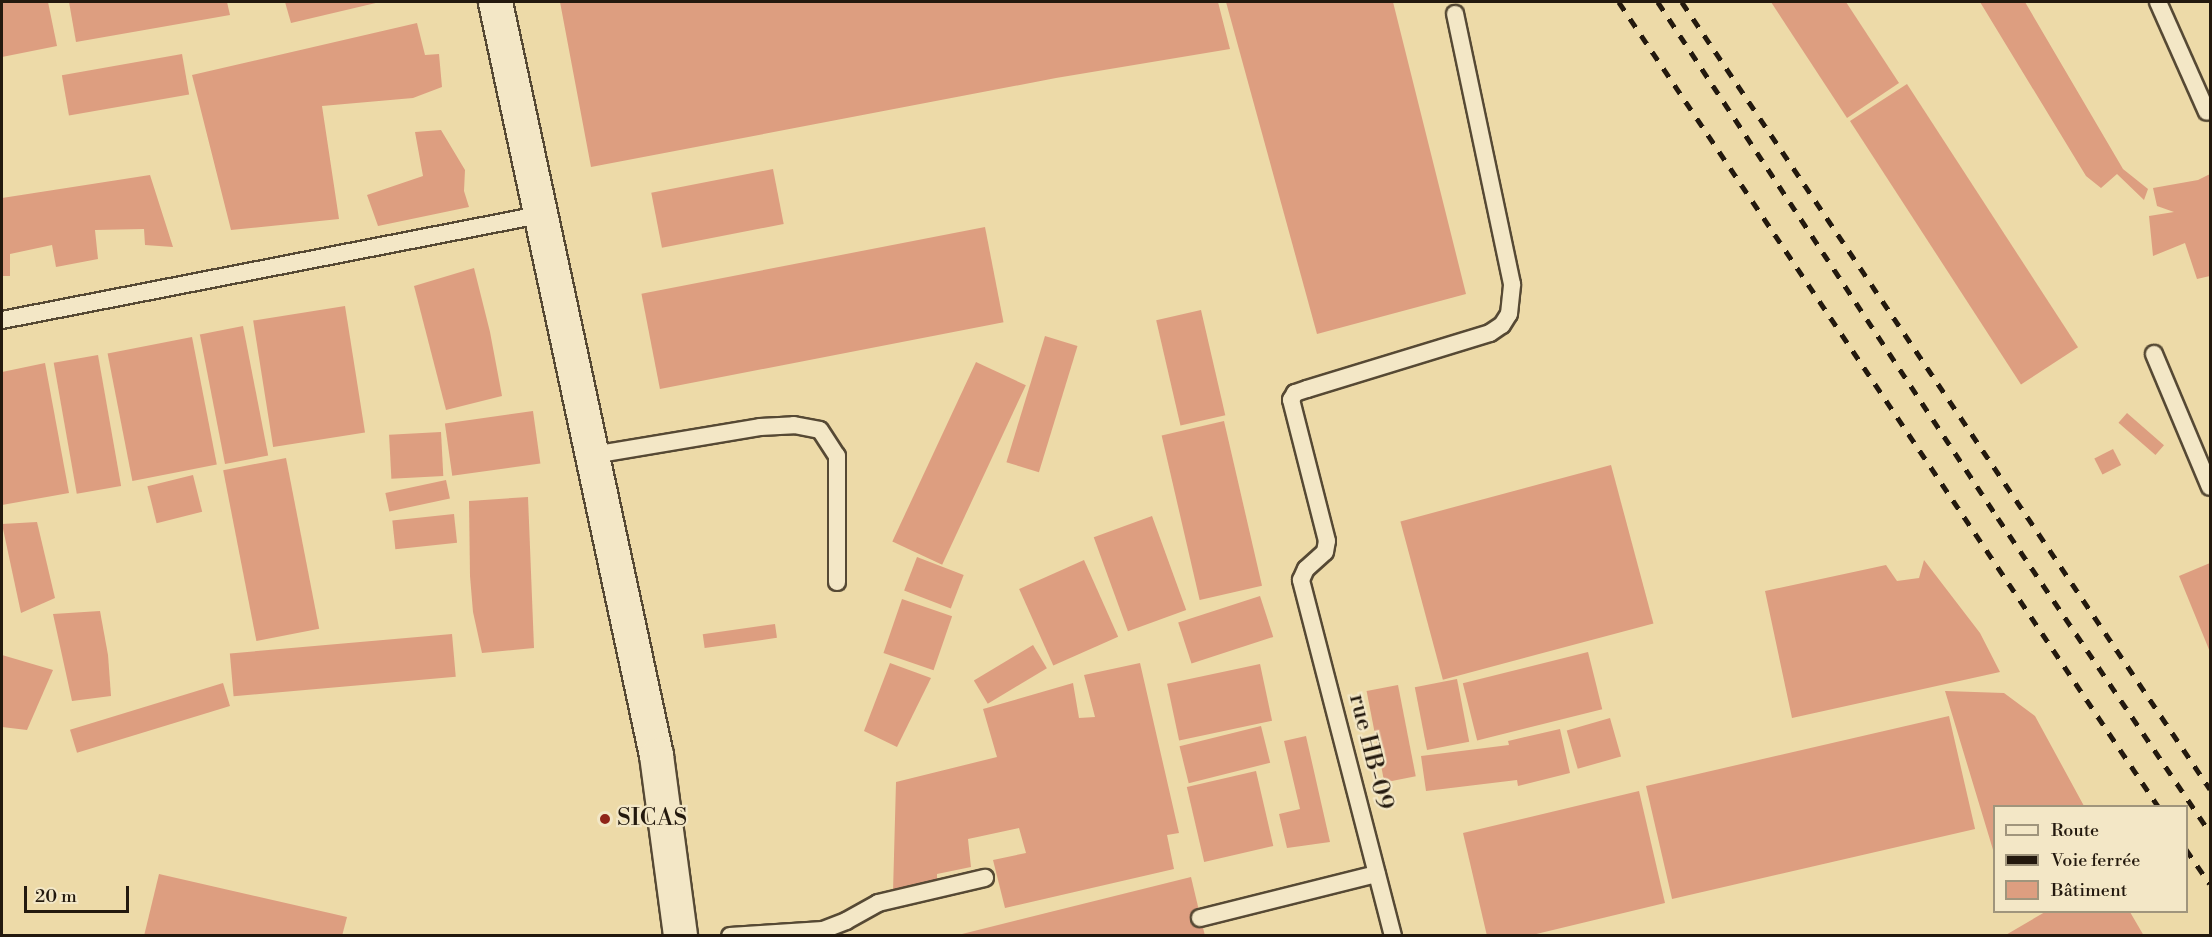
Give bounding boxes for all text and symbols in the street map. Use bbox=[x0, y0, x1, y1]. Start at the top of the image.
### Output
street label: rue HB-09 bbox=[1342, 691, 1398, 813]
place label: SICAS bbox=[617, 805, 687, 833]
legend bbox=[1993, 805, 2188, 913]
marker: SICAS bbox=[598, 812, 612, 826]
text: Route bbox=[2051, 819, 2099, 842]
text: Voie ferrée bbox=[2051, 849, 2140, 872]
scale bar bbox=[27, 874, 132, 912]
text: Bâtiment bbox=[2051, 879, 2127, 902]
text: 20 m bbox=[35, 885, 77, 908]

